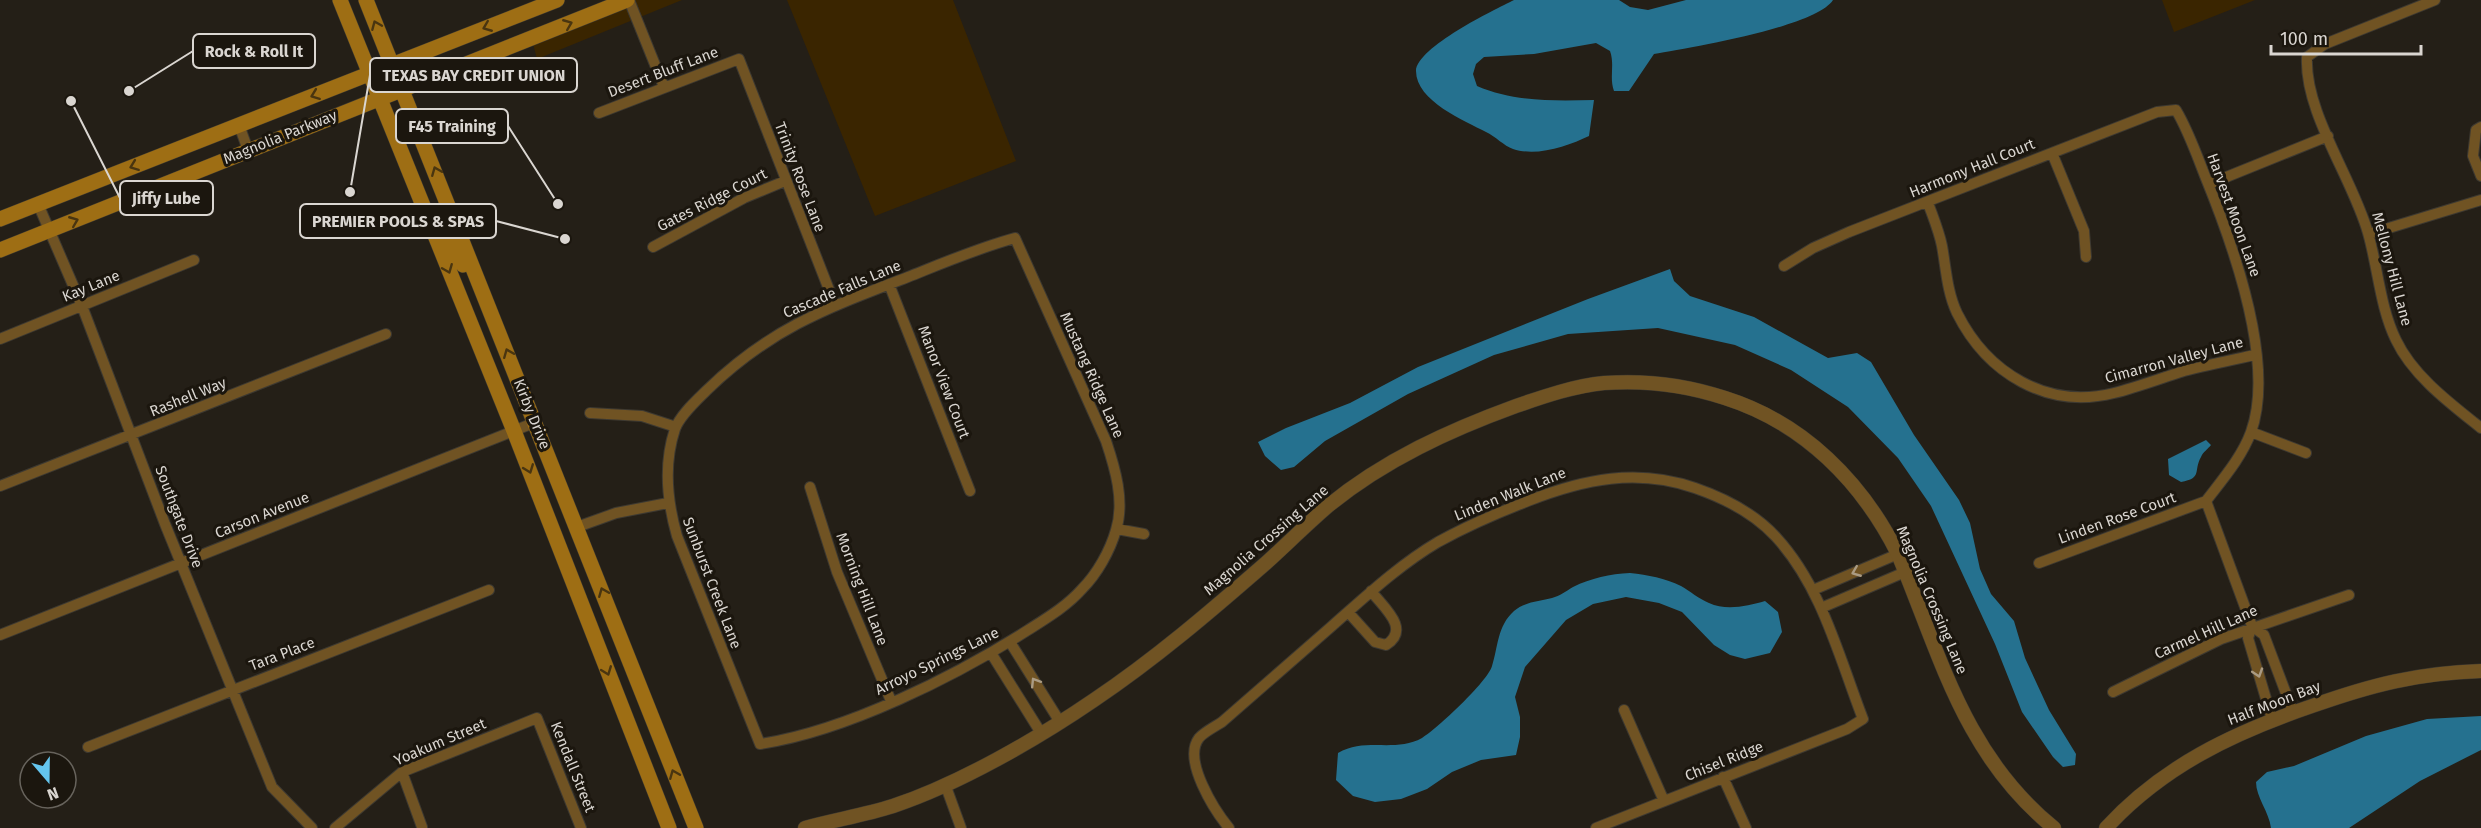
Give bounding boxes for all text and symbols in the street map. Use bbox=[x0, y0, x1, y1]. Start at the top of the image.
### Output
scale bar bbox=[2271, 18, 2421, 56]
one-way arrow bbox=[561, 19, 572, 31]
one-way arrow bbox=[371, 20, 383, 31]
one-way arrow bbox=[483, 20, 494, 32]
text: 100 m bbox=[2280, 28, 2328, 50]
callout: Rock & Roll It bbox=[193, 34, 315, 68]
text: Rock & Roll It bbox=[205, 42, 304, 61]
street label: Desert Bluff Lane bbox=[605, 43, 721, 101]
callout: TEXAS BAY CREDIT UNION bbox=[370, 58, 577, 92]
text: TEXAS BAY CREDIT UNION bbox=[383, 66, 565, 85]
one-way arrow bbox=[311, 88, 322, 100]
street label: Magnolia Parkway bbox=[220, 106, 340, 168]
callout: F45 Training bbox=[396, 109, 508, 143]
text: F45 Training bbox=[408, 117, 496, 136]
street label: Trinity Rose Lane bbox=[771, 120, 829, 234]
street label: Harmony Hall Court bbox=[1907, 134, 2038, 201]
street label: Harvest Moon Lane bbox=[2203, 151, 2265, 279]
one-way arrow bbox=[129, 159, 140, 172]
street label: Gates Ridge Court bbox=[654, 164, 770, 235]
one-way arrow bbox=[430, 167, 443, 177]
callout: Jiffy Lube bbox=[120, 181, 213, 215]
text: Jiffy Lube bbox=[131, 189, 200, 208]
callout: PREMIER POOLS & SPAS bbox=[300, 204, 496, 238]
street label: Mellony Hill Lane bbox=[2368, 210, 2416, 328]
text: PREMIER POOLS & SPAS bbox=[312, 212, 484, 231]
one-way arrow bbox=[68, 215, 79, 228]
street label: Cascade Falls Lane bbox=[780, 256, 904, 322]
one-way arrow bbox=[441, 263, 454, 274]
street label: Kay Lane bbox=[60, 266, 122, 306]
street label: Mustang Ridge Lane bbox=[1056, 309, 1128, 441]
street label: Manor View Court bbox=[914, 323, 974, 442]
street label: Cimarron Valley Lane bbox=[2103, 333, 2245, 387]
one-way arrow bbox=[503, 348, 515, 359]
street label: Rashell Way bbox=[147, 373, 229, 421]
street label: Kirby Drive bbox=[510, 376, 554, 452]
street label: Southgate Drive bbox=[151, 463, 207, 571]
one-way arrow bbox=[522, 463, 534, 474]
street label: Linden Walk Lane bbox=[1452, 463, 1568, 525]
street label: Magnolia Crossing Lane bbox=[1200, 481, 1332, 599]
street label: Carson Avenue bbox=[212, 488, 312, 542]
street label: Linden Rose Court bbox=[2056, 488, 2179, 548]
street label: Sunburst Creek Lane bbox=[679, 515, 745, 651]
street label: Magnolia Crossing Lane bbox=[1893, 523, 1971, 677]
street label: Morning Hill Lane bbox=[832, 530, 892, 648]
one-way arrow bbox=[1851, 565, 1862, 577]
one-way arrow bbox=[598, 588, 610, 599]
street label: Carmel Hill Lane bbox=[2152, 601, 2260, 663]
street label: Arroyo Springs Lane bbox=[872, 623, 1002, 699]
street label: Tara Place bbox=[247, 633, 317, 675]
one-way arrow bbox=[600, 665, 613, 675]
one-way arrow bbox=[2250, 667, 2263, 678]
street label: Half Moon Bay bbox=[2225, 677, 2324, 729]
one-way arrow bbox=[1030, 678, 1042, 688]
street label: Yoakum Street bbox=[391, 714, 489, 769]
street label: Kendall Street bbox=[547, 719, 600, 815]
street label: Chisel Ridge bbox=[1682, 737, 1766, 785]
north arrow bbox=[18, 750, 78, 810]
one-way arrow bbox=[669, 769, 682, 779]
text: N bbox=[45, 783, 61, 804]

